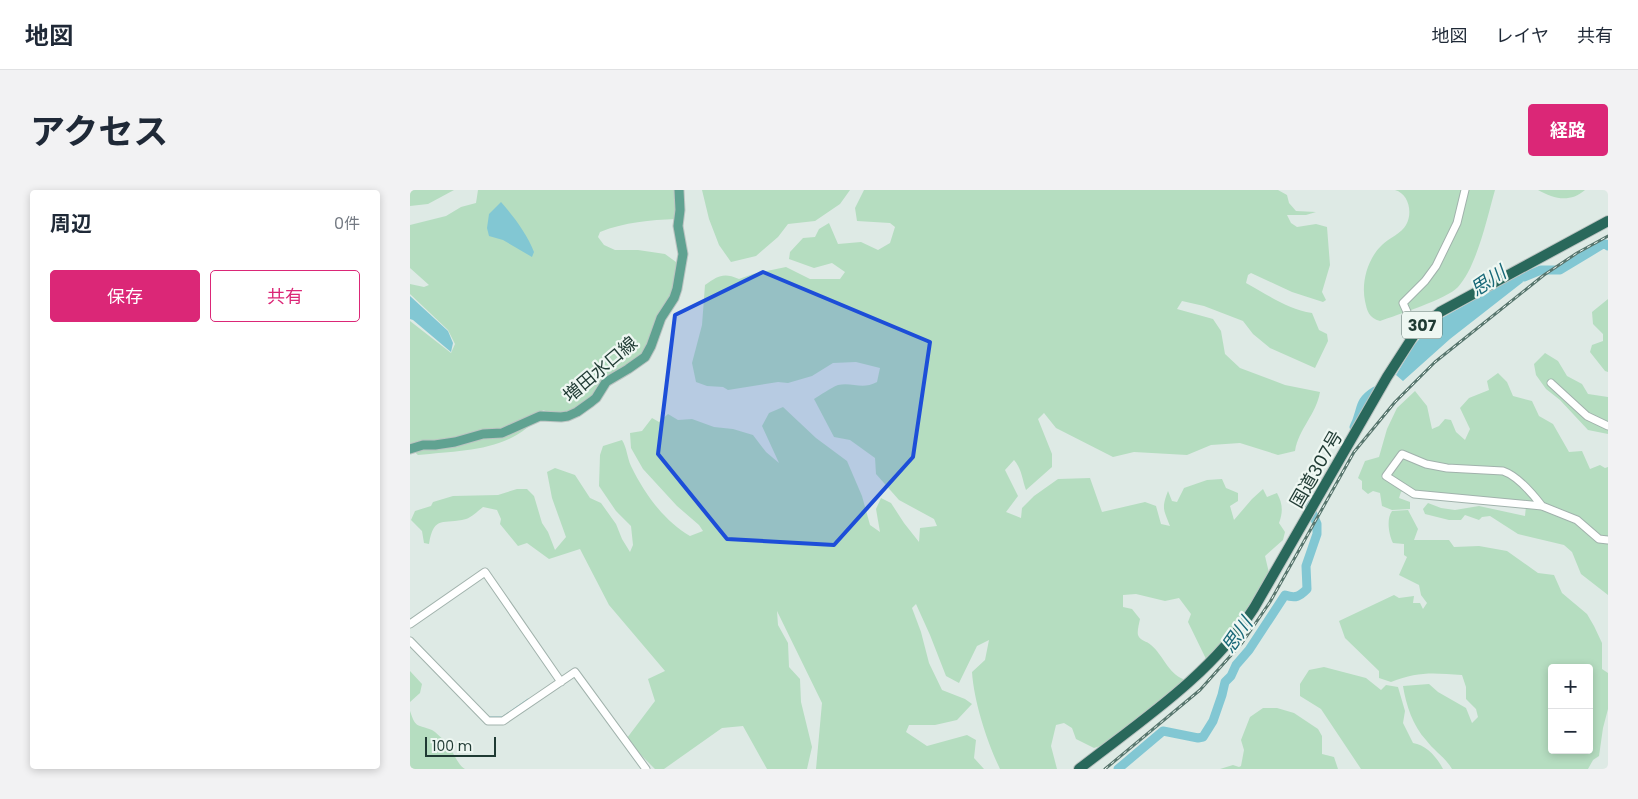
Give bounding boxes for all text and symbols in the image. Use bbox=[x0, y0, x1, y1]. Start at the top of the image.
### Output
text: 地図 bbox=[25, 19, 73, 52]
text: 地図 bbox=[1432, 23, 1468, 48]
text: レイヤ bbox=[1496, 23, 1549, 48]
text: 共有 bbox=[1577, 23, 1613, 48]
button: 経路 bbox=[1528, 104, 1608, 156]
text: アクセス bbox=[30, 107, 168, 156]
text: 周辺 bbox=[50, 209, 92, 238]
text: 0件 bbox=[334, 212, 360, 235]
water label: 思川 bbox=[1465, 258, 1513, 303]
button: 保存 bbox=[50, 270, 200, 322]
button: 共有 bbox=[210, 270, 360, 322]
road number: 307 bbox=[1402, 312, 1442, 338]
street label: 増田水口線 bbox=[557, 330, 643, 408]
street label: 国道307号 bbox=[1284, 426, 1348, 512]
water label: 思川 bbox=[1215, 610, 1260, 658]
map controls bbox=[1548, 664, 1593, 754]
button: + bbox=[1548, 664, 1593, 709]
button: − bbox=[1548, 709, 1593, 754]
scale bar bbox=[425, 734, 496, 757]
text: 100 m bbox=[432, 736, 472, 756]

